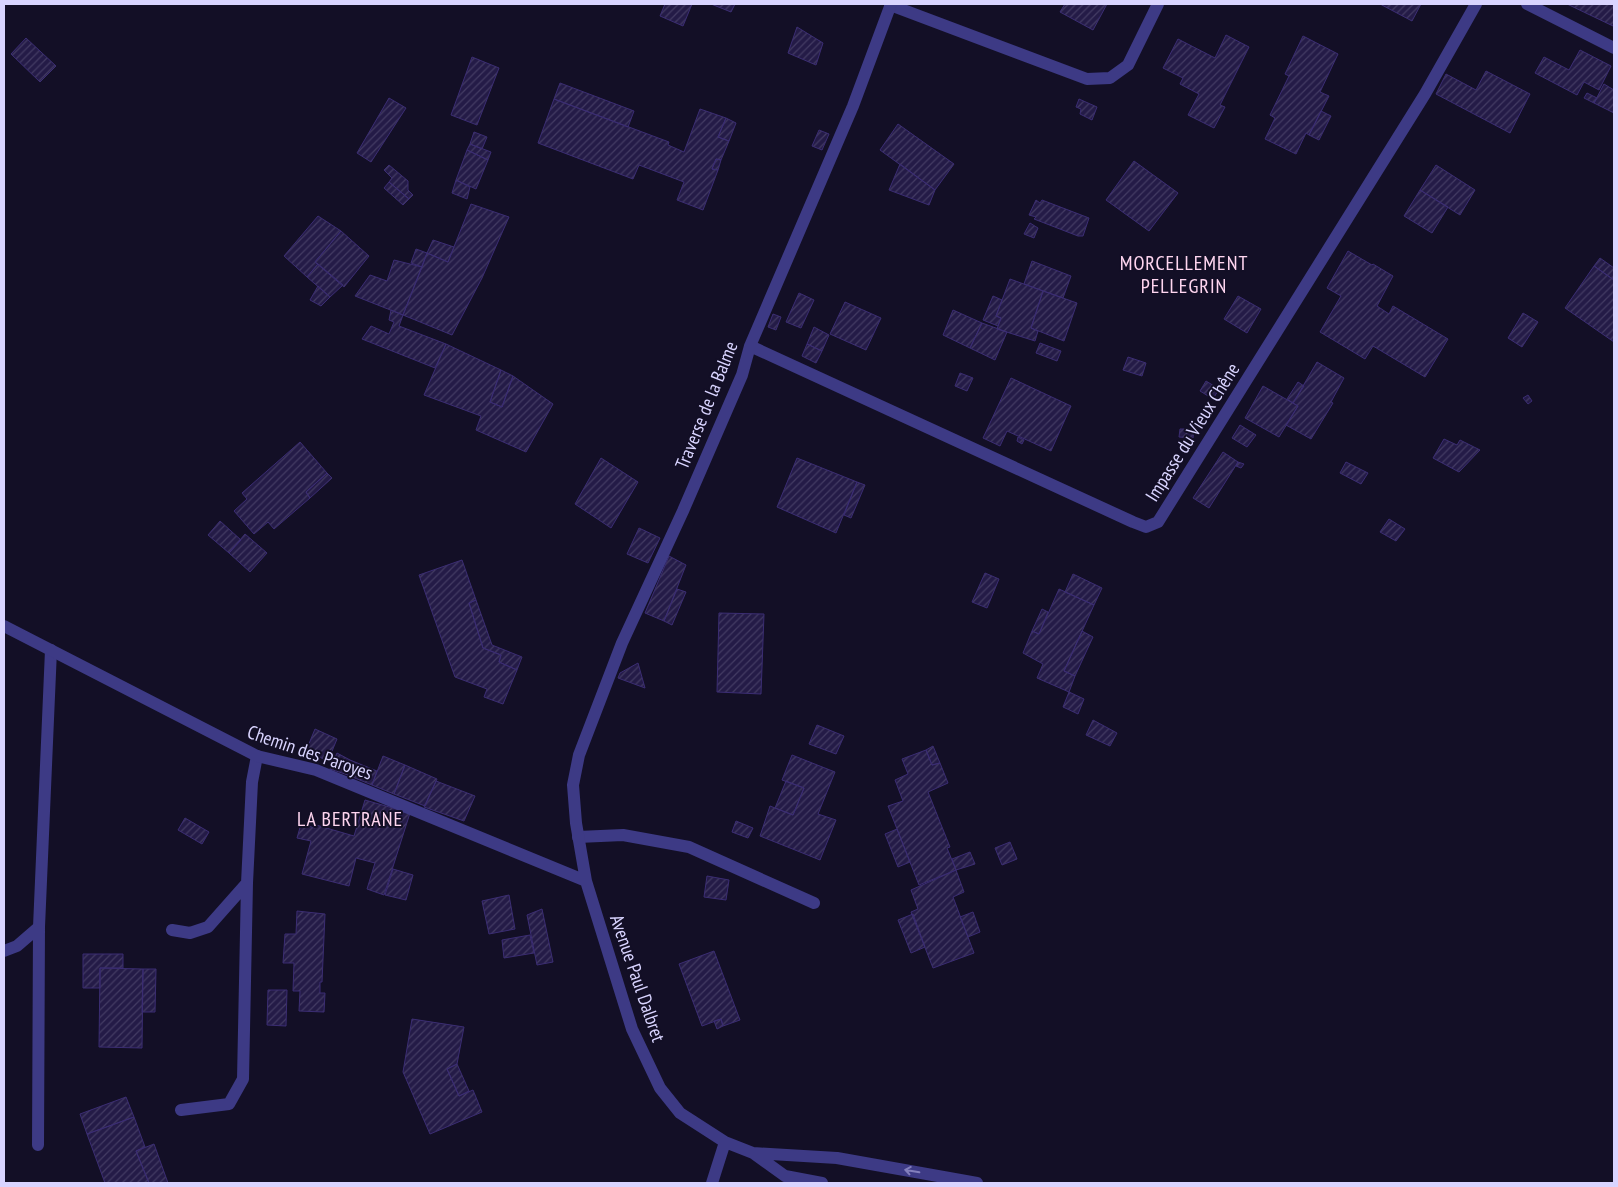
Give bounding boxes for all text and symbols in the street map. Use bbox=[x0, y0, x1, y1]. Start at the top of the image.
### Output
district label: MORCELLEMENT PELLEGRIN bbox=[1120, 250, 1248, 299]
street label: Traverse de la Balme bbox=[669, 337, 743, 472]
street label: Impasse du Vieux Chêne bbox=[1140, 358, 1244, 506]
street label: Chemin des Paroyes bbox=[244, 719, 376, 785]
district label: LA BERTRANE bbox=[297, 806, 403, 832]
street label: Avenue Paul Dalbret bbox=[605, 911, 671, 1045]
one-way arrow bbox=[904, 1166, 920, 1176]

